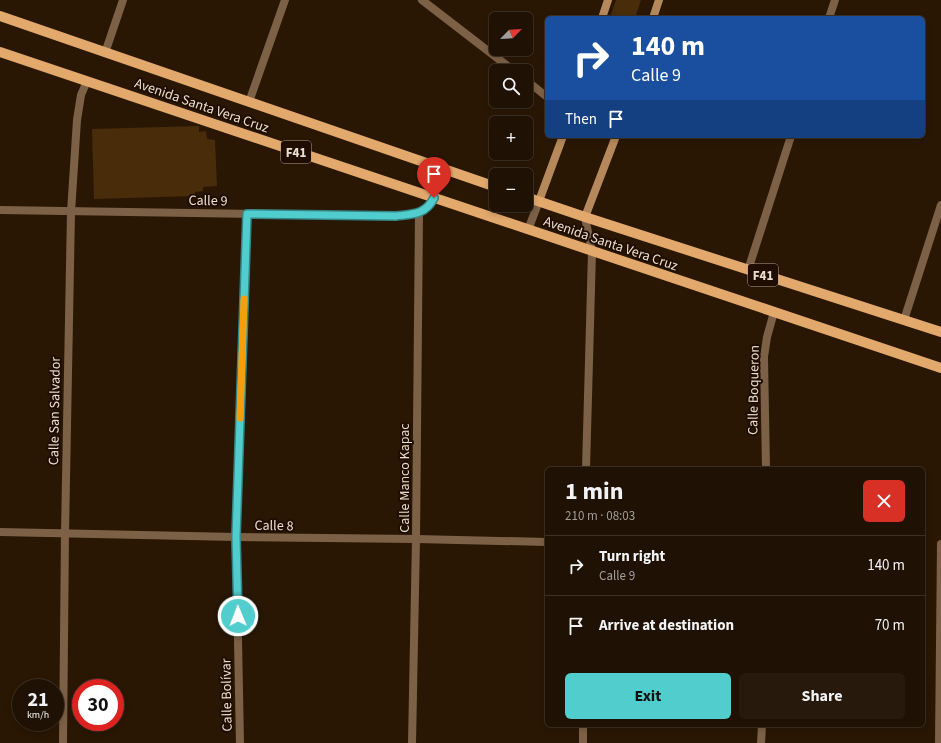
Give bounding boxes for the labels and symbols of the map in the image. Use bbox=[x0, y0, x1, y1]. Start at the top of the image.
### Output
north arrow bbox=[489, 12, 533, 56]
street label: Avenida Santa Vera Cruz bbox=[132, 74, 272, 138]
road number: F41 bbox=[281, 141, 311, 163]
pin bbox=[417, 157, 451, 198]
street label: Calle 9 bbox=[188, 191, 228, 211]
street label: Avenida Santa Vera Cruz bbox=[541, 212, 681, 276]
road number: F41 bbox=[748, 264, 778, 286]
street label: Calle Boqueron bbox=[743, 345, 765, 435]
street label: Calle San Salvador bbox=[44, 356, 66, 465]
street label: Calle Manco Kapac bbox=[395, 423, 415, 533]
street label: Calle 8 bbox=[254, 516, 294, 536]
position arrow bbox=[217, 595, 259, 637]
street label: Calle Bolívar bbox=[216, 658, 238, 732]
speed limit sign: 30 bbox=[72, 679, 124, 731]

